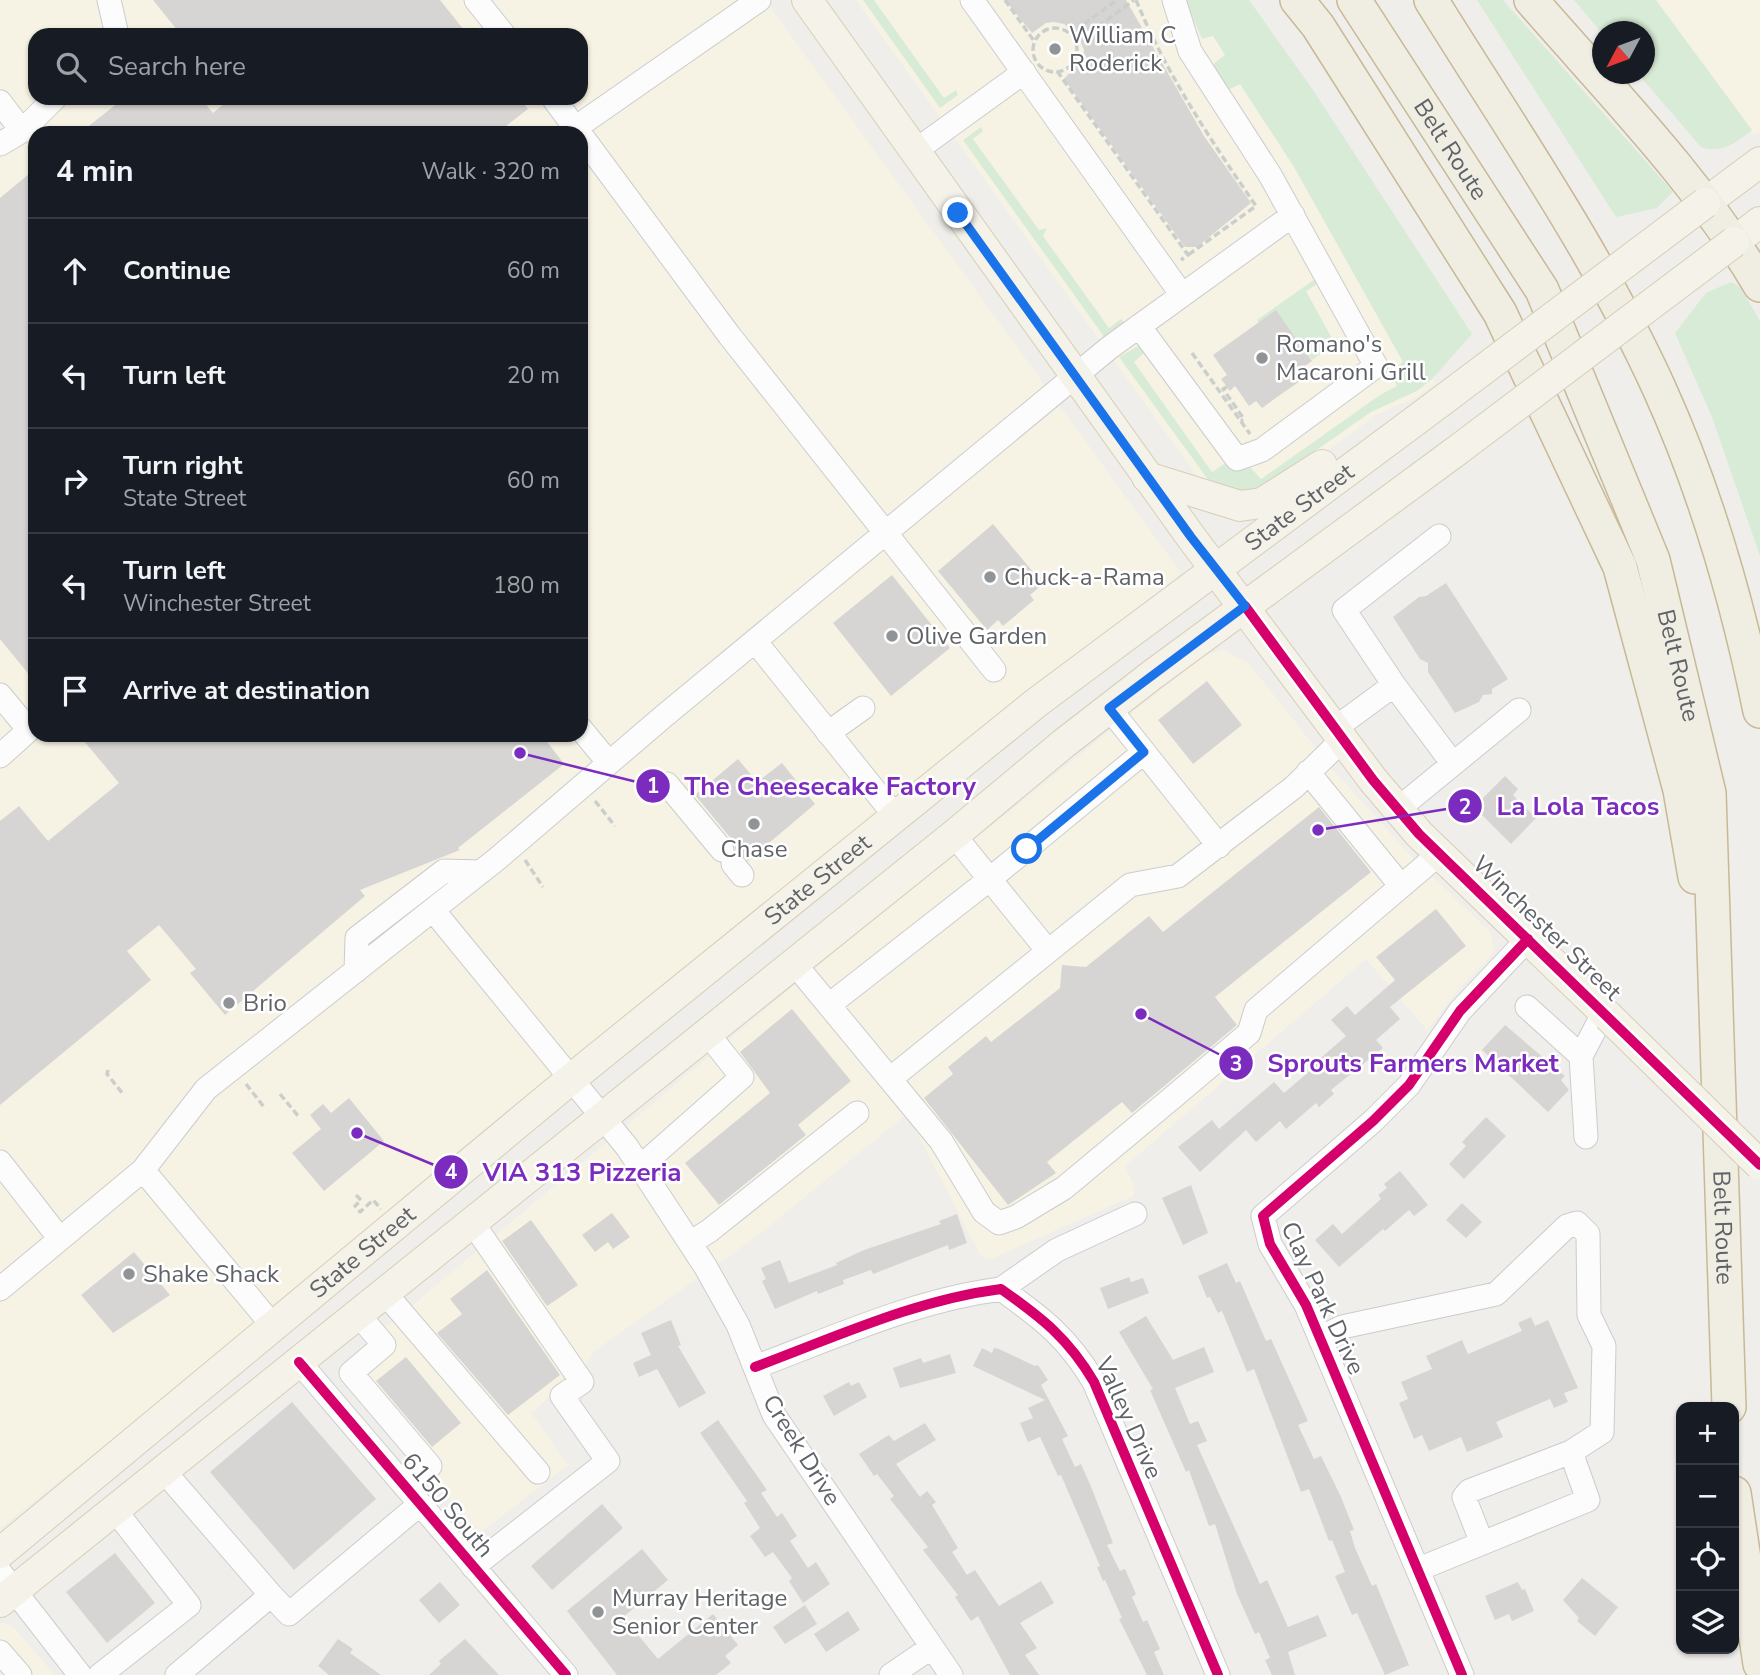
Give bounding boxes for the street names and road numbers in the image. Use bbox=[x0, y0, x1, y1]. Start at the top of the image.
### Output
street label: Belt Route bbox=[1406, 93, 1495, 206]
street label: State Street bbox=[1238, 456, 1361, 558]
street label: Belt Route bbox=[1649, 606, 1707, 725]
street label: State Street bbox=[757, 826, 878, 933]
street label: Winchester Street bbox=[1465, 848, 1629, 1008]
street label: Belt Route bbox=[1705, 1170, 1741, 1285]
street label: State Street bbox=[303, 1198, 423, 1306]
street label: Clay Park Drive bbox=[1274, 1216, 1372, 1380]
street label: Valley Drive bbox=[1088, 1351, 1170, 1484]
street label: Creek Drive bbox=[755, 1388, 849, 1512]
street label: 6150 South bbox=[395, 1446, 501, 1564]

